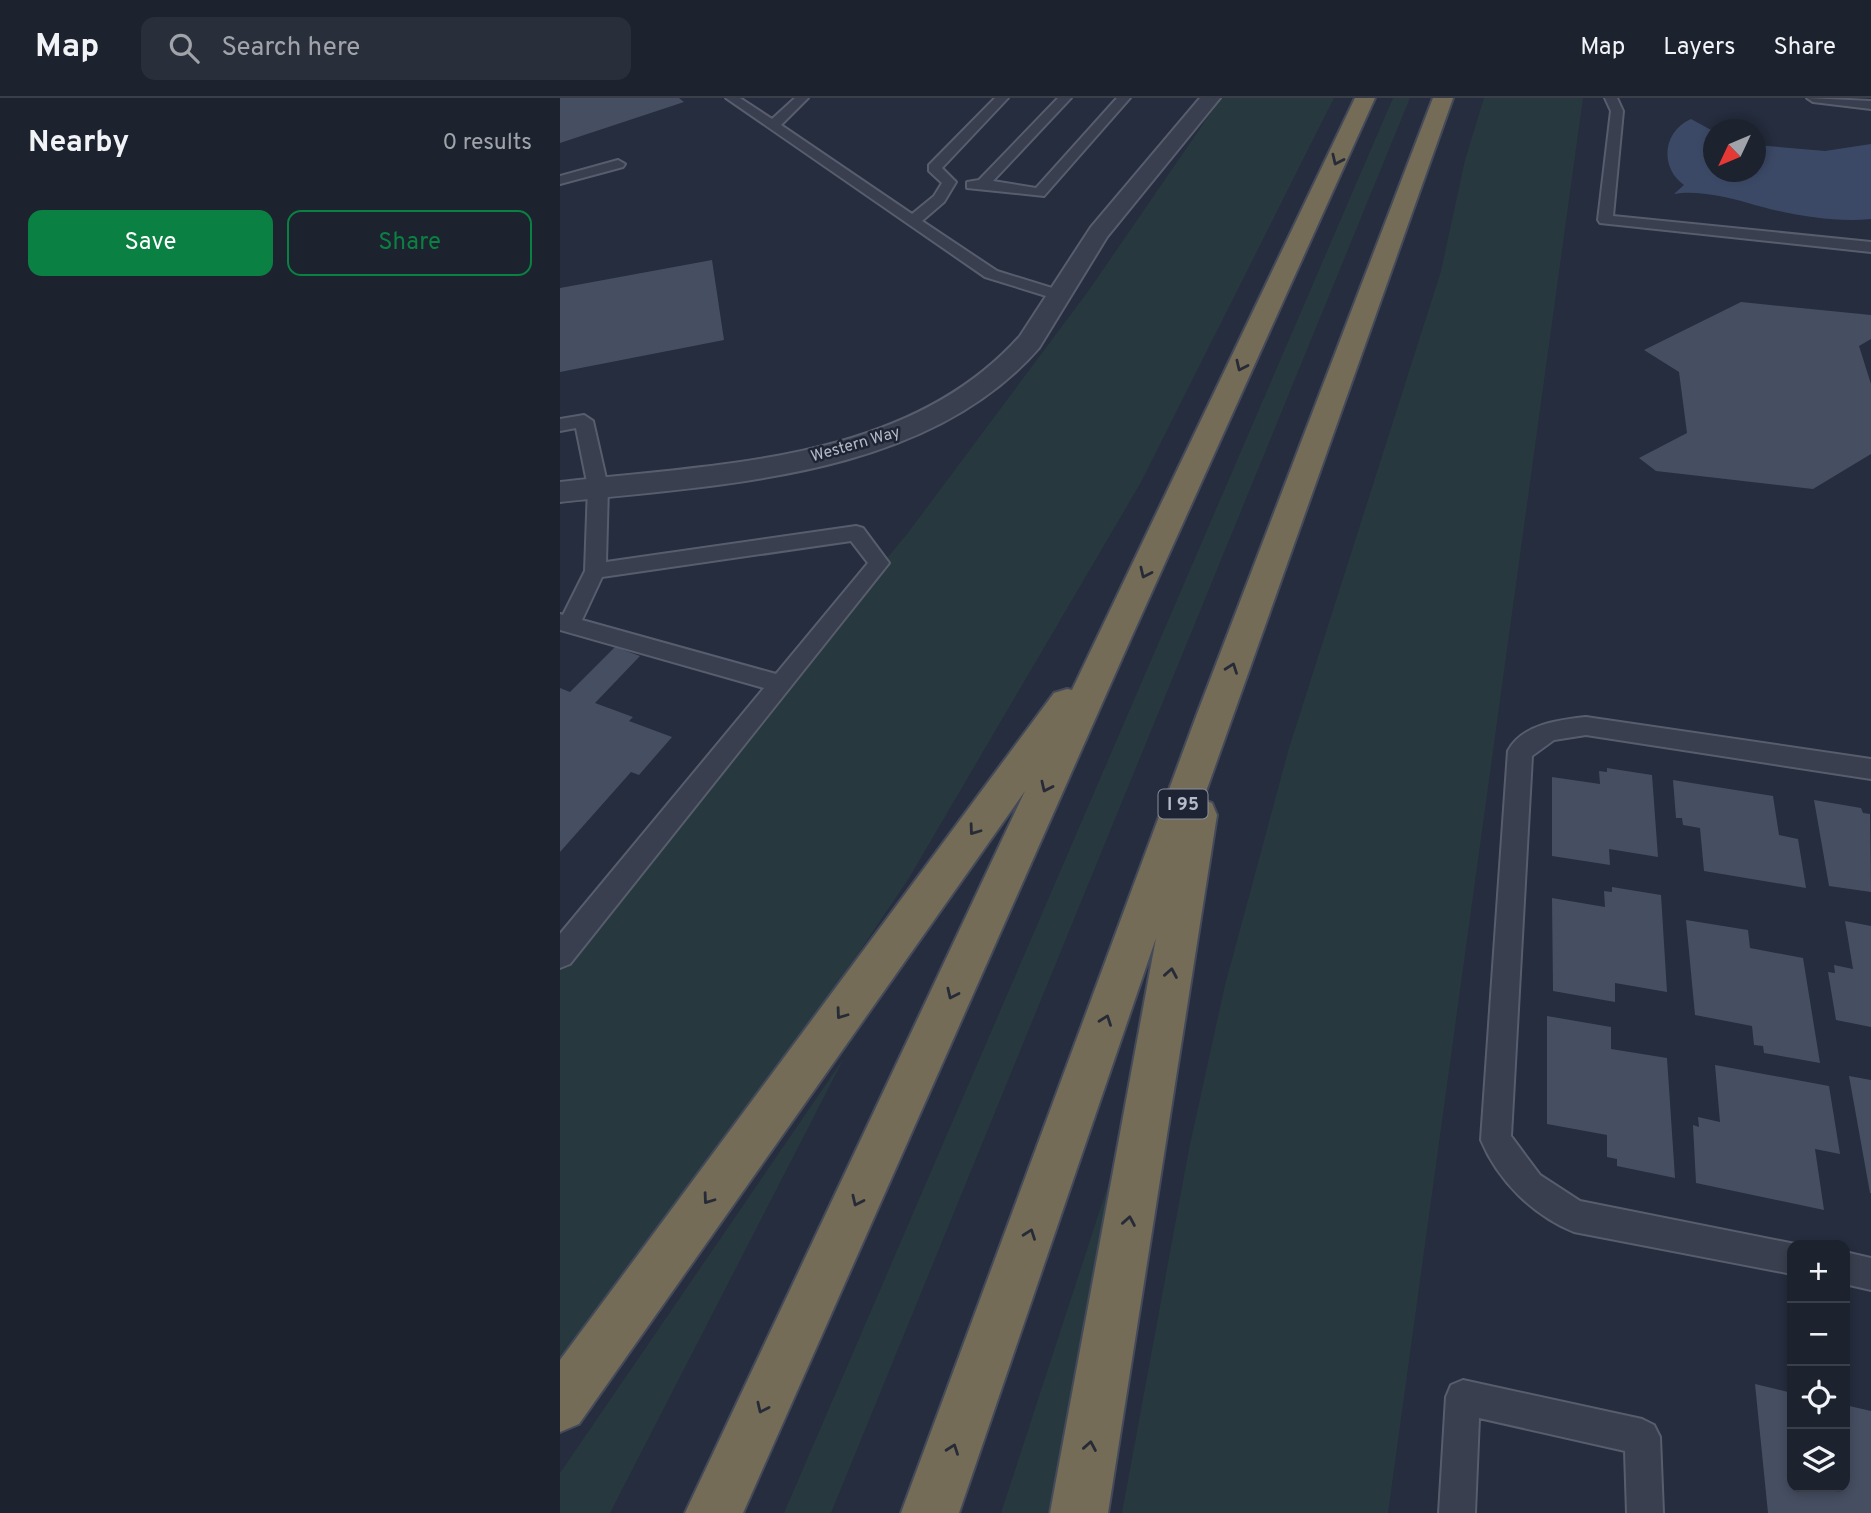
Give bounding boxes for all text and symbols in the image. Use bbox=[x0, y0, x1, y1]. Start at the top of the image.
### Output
search box bbox=[141, 17, 631, 80]
text: Map bbox=[35, 27, 99, 69]
icon: search bbox=[165, 29, 203, 67]
text: Search here bbox=[221, 32, 360, 65]
text: Map bbox=[1580, 33, 1625, 63]
text: Layers bbox=[1663, 33, 1735, 63]
text: Share bbox=[1773, 33, 1836, 63]
north arrow bbox=[1703, 119, 1766, 182]
text: Nearby bbox=[28, 125, 129, 162]
text: 0 results bbox=[443, 129, 532, 158]
one-way arrow bbox=[1331, 153, 1345, 165]
button: Save bbox=[28, 210, 273, 276]
button: Share bbox=[287, 210, 532, 276]
one-way arrow bbox=[1235, 359, 1249, 371]
street label: Western Way bbox=[809, 423, 903, 467]
one-way arrow bbox=[1139, 565, 1153, 578]
one-way arrow bbox=[1224, 662, 1238, 674]
one-way arrow bbox=[1040, 780, 1054, 792]
road number: I 95 bbox=[1158, 790, 1208, 818]
one-way arrow bbox=[970, 822, 982, 834]
one-way arrow bbox=[1163, 967, 1178, 979]
one-way arrow bbox=[946, 987, 960, 999]
one-way arrow bbox=[836, 1006, 849, 1019]
one-way arrow bbox=[1098, 1015, 1112, 1027]
one-way arrow bbox=[704, 1191, 716, 1204]
one-way arrow bbox=[851, 1194, 865, 1206]
one-way arrow bbox=[1120, 1216, 1135, 1228]
one-way arrow bbox=[1022, 1229, 1036, 1241]
map controls bbox=[1787, 1240, 1850, 1492]
button: + bbox=[1787, 1240, 1850, 1303]
button: − bbox=[1787, 1303, 1850, 1366]
button: locate bbox=[1787, 1366, 1850, 1429]
one-way arrow bbox=[756, 1401, 770, 1413]
button: layers bbox=[1787, 1429, 1850, 1492]
one-way arrow bbox=[1082, 1440, 1097, 1452]
one-way arrow bbox=[945, 1443, 959, 1455]

